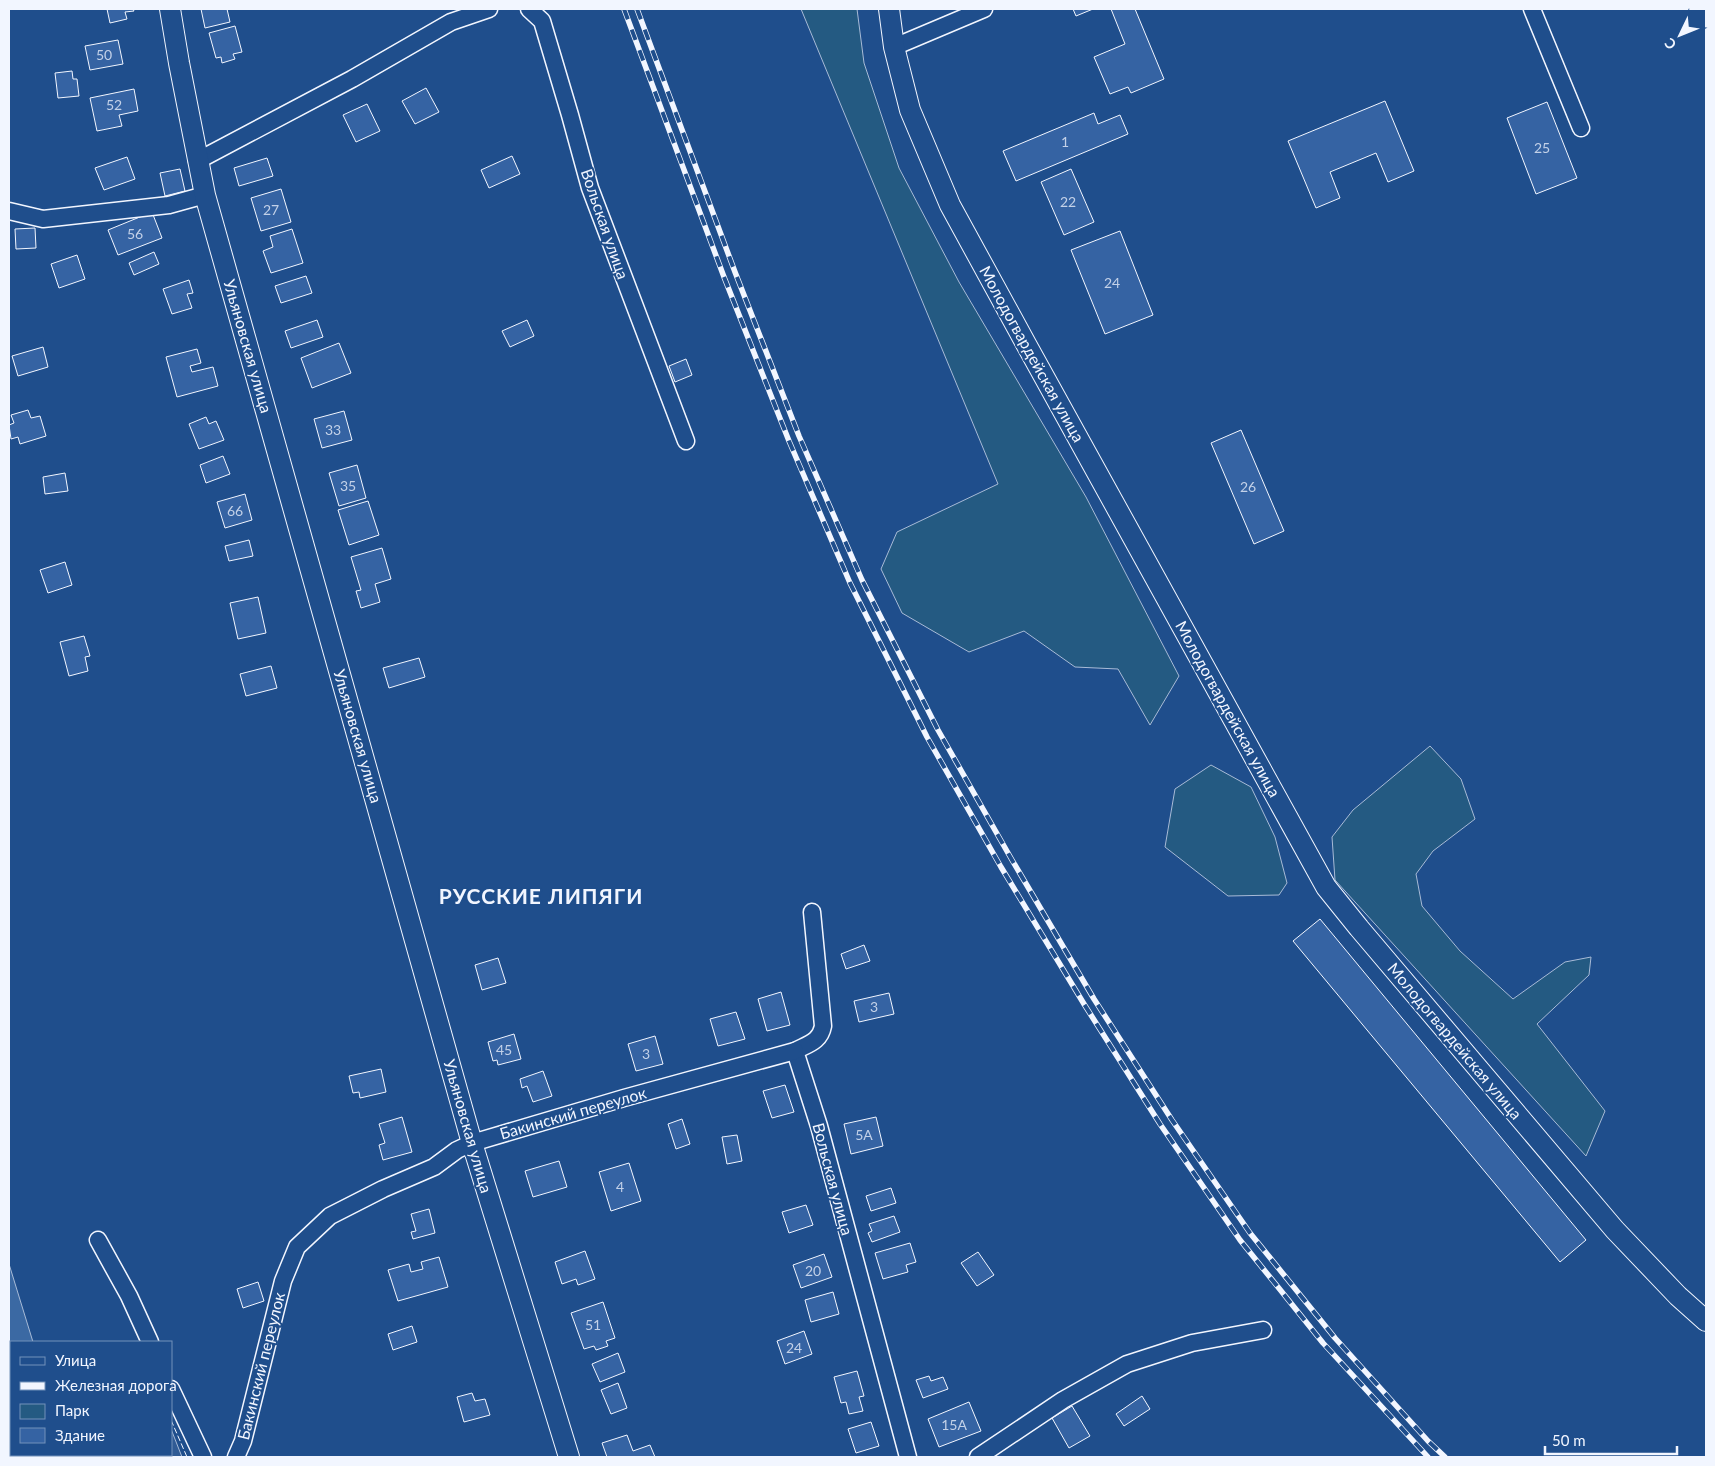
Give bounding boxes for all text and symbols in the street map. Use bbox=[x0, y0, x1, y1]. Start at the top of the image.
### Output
north arrow bbox=[1655, 10, 1705, 60]
text: С bbox=[1660, 34, 1680, 53]
house number: 50 bbox=[96, 46, 112, 63]
house number: 52 bbox=[106, 96, 122, 113]
house number: 1 bbox=[1061, 133, 1069, 150]
house number: 25 bbox=[1534, 139, 1550, 156]
street label: Вольская улица bbox=[578, 166, 633, 282]
house number: 22 bbox=[1060, 193, 1076, 210]
house number: 27 bbox=[263, 201, 279, 218]
house number: 56 bbox=[127, 225, 143, 242]
street label: Молодогвардейская улица bbox=[976, 262, 1089, 445]
house number: 24 bbox=[1104, 274, 1120, 291]
street label: Ульяновская улица bbox=[220, 277, 277, 415]
house number: 33 bbox=[325, 421, 341, 438]
house number: 35 bbox=[340, 477, 356, 494]
house number: 26 bbox=[1240, 478, 1256, 495]
house number: 66 bbox=[227, 502, 243, 519]
street label: Молодогвардейская улица bbox=[1172, 617, 1285, 800]
street label: Ульяновская улица bbox=[330, 667, 387, 805]
district label: РУССКИЕ ЛИПЯГИ bbox=[439, 883, 643, 908]
street label: Молодогвардейская улица bbox=[1384, 959, 1526, 1123]
house number: 3 bbox=[870, 998, 878, 1015]
house number: 45 bbox=[496, 1041, 512, 1058]
house number: 3 bbox=[642, 1045, 650, 1062]
street label: Ульяновская улица bbox=[440, 1057, 497, 1195]
street label: Бакинский переулок bbox=[497, 1082, 649, 1143]
street label: Вольская улица bbox=[809, 1121, 858, 1237]
house number: 5А bbox=[855, 1126, 873, 1143]
house number: 4 bbox=[616, 1178, 624, 1195]
house number: 20 bbox=[805, 1262, 821, 1279]
street label: Бакинский переулок bbox=[233, 1289, 288, 1442]
house number: 51 bbox=[585, 1316, 601, 1333]
house number: 24 bbox=[786, 1339, 802, 1356]
legend bbox=[10, 1341, 172, 1456]
text: Улица bbox=[55, 1351, 96, 1369]
text: Железная дорога bbox=[55, 1376, 177, 1394]
text: Парк bbox=[55, 1401, 90, 1419]
house number: 15А bbox=[941, 1416, 967, 1433]
scale bar bbox=[1545, 1424, 1678, 1456]
text: Здание bbox=[55, 1426, 105, 1444]
text: 50 m bbox=[1552, 1431, 1586, 1449]

